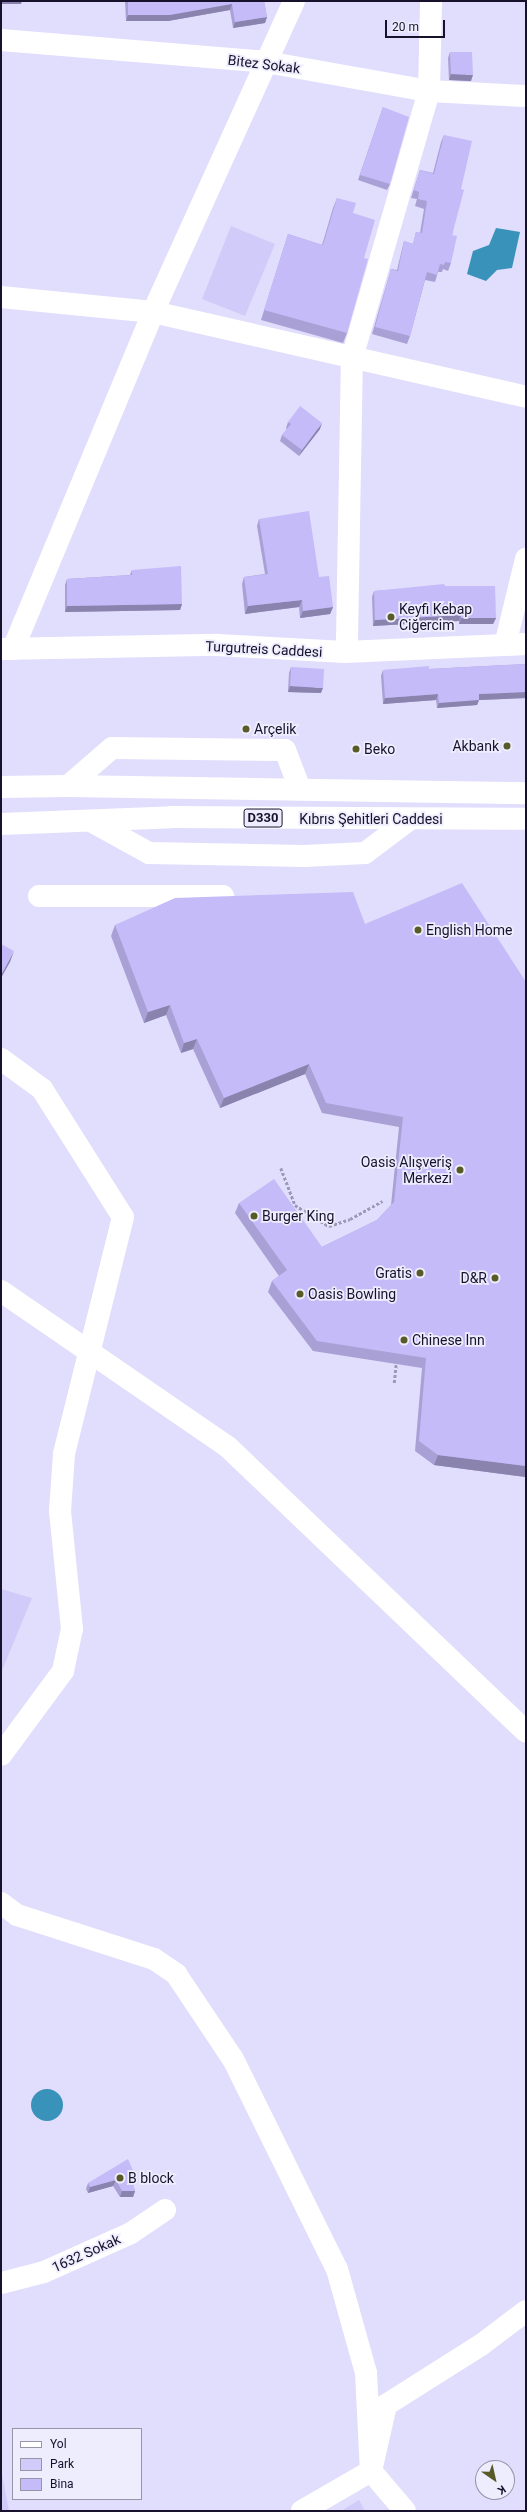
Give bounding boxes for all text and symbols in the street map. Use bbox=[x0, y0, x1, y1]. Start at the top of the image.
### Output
scale bar bbox=[387, 12, 447, 38]
text: 20 m bbox=[392, 20, 419, 34]
street label: Bitez Sokak bbox=[227, 51, 301, 77]
place label: Keyfi Kebap Ciğercim bbox=[399, 601, 472, 634]
marker: Keyfi Kebap Ciğercim bbox=[386, 612, 396, 622]
street label: Turgutreis Caddesi bbox=[205, 638, 323, 660]
place label: Arçelik bbox=[254, 721, 296, 737]
marker: Arçelik bbox=[241, 724, 251, 734]
place label: Akbank bbox=[452, 738, 499, 754]
place label: Beko bbox=[364, 741, 395, 757]
marker: Akbank bbox=[502, 741, 512, 751]
marker: Beko bbox=[351, 744, 361, 754]
road number: D330 bbox=[243, 807, 283, 829]
street label: Kıbrıs Şehitleri Caddesi bbox=[299, 811, 443, 827]
place label: English Home bbox=[426, 922, 512, 938]
marker: English Home bbox=[413, 925, 423, 935]
place label: Oasis Alışveriş Merkezi bbox=[361, 1154, 452, 1186]
marker: Oasis Alışveriş Merkezi bbox=[455, 1165, 465, 1175]
place label: Burger King bbox=[262, 1208, 334, 1224]
marker: Burger King bbox=[249, 1211, 259, 1221]
place label: Gratis bbox=[375, 1265, 412, 1281]
marker: Gratis bbox=[415, 1268, 425, 1278]
place label: D&R bbox=[460, 1270, 487, 1286]
marker: D&R bbox=[490, 1273, 500, 1283]
place label: Oasis Bowling bbox=[308, 1286, 396, 1302]
marker: Oasis Bowling bbox=[295, 1289, 305, 1299]
place label: Chinese Inn bbox=[412, 1332, 485, 1348]
marker: Chinese Inn bbox=[399, 1335, 409, 1345]
place label: B block bbox=[128, 2170, 174, 2186]
marker: B block bbox=[115, 2173, 125, 2183]
street label: 1632 Sokak bbox=[49, 2230, 123, 2276]
legend bbox=[12, 2428, 142, 2500]
text: Yol bbox=[50, 2437, 67, 2451]
text: Park bbox=[50, 2457, 74, 2471]
north arrow bbox=[475, 2460, 515, 2500]
text: Bina bbox=[50, 2477, 74, 2491]
text: K bbox=[495, 2482, 508, 2497]

